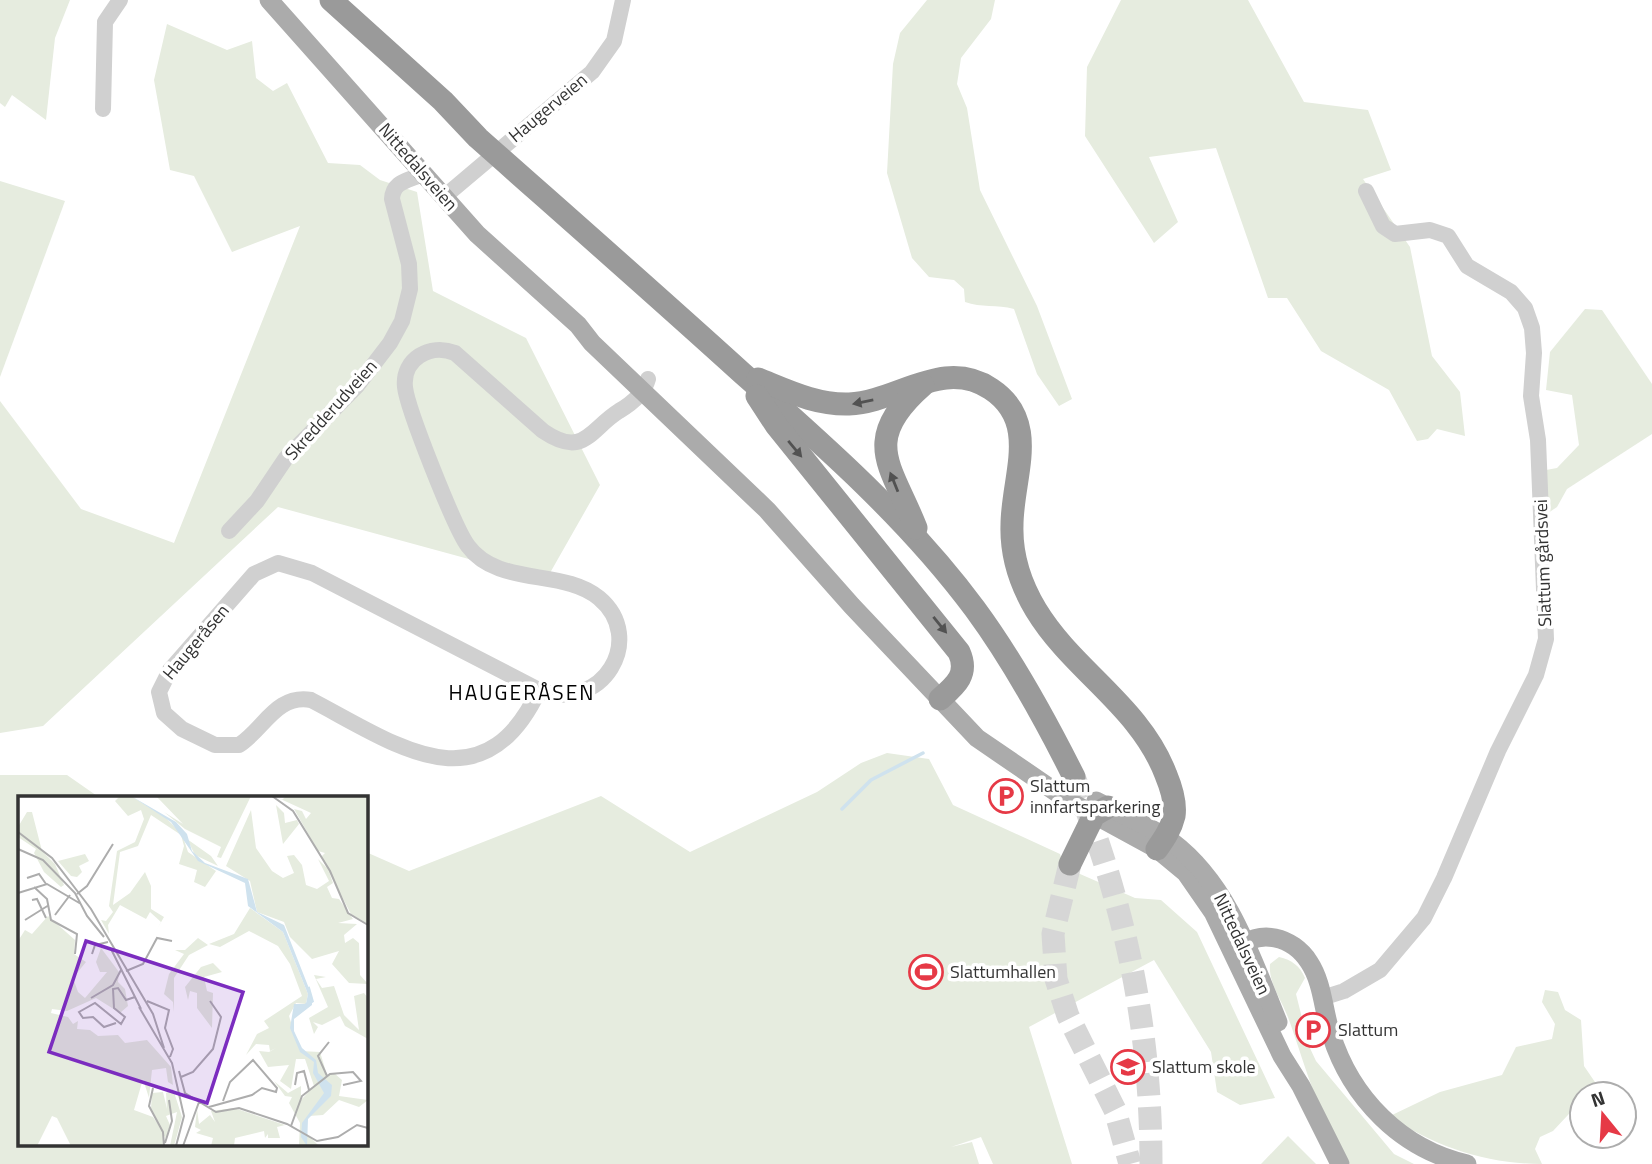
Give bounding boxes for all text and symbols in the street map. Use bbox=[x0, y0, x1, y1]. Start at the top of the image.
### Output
street label: Haugerveien bbox=[502, 67, 593, 149]
street label: Nittedalsveien bbox=[372, 117, 464, 217]
street label: Skredderudveien bbox=[278, 353, 383, 466]
one-way arrow bbox=[852, 396, 874, 407]
one-way arrow bbox=[788, 439, 803, 457]
one-way arrow bbox=[888, 471, 899, 492]
street label: Slattum gårdsvei bbox=[1527, 499, 1558, 627]
street label: Haugeråsen bbox=[156, 598, 235, 685]
one-way arrow bbox=[932, 615, 947, 633]
district label: HAUGERÅSEN bbox=[449, 676, 595, 708]
place label: Slattum innfartsparkering bbox=[1030, 772, 1160, 820]
parking icon: Slattum innfartsparkering bbox=[987, 777, 1025, 815]
inset map bbox=[18, 796, 368, 1146]
street label: Nittedalsveien bbox=[1207, 889, 1278, 999]
sports icon: Slattumhallen bbox=[907, 953, 945, 991]
place label: Slattumhallen bbox=[950, 958, 1056, 985]
parking icon: Slattum bbox=[1294, 1011, 1332, 1049]
place label: Slattum bbox=[1338, 1016, 1398, 1043]
school or university icon: Slattum skole bbox=[1109, 1048, 1147, 1086]
place label: Slattum skole bbox=[1152, 1053, 1256, 1080]
north arrow bbox=[1568, 1080, 1638, 1150]
text: N bbox=[1587, 1083, 1608, 1114]

